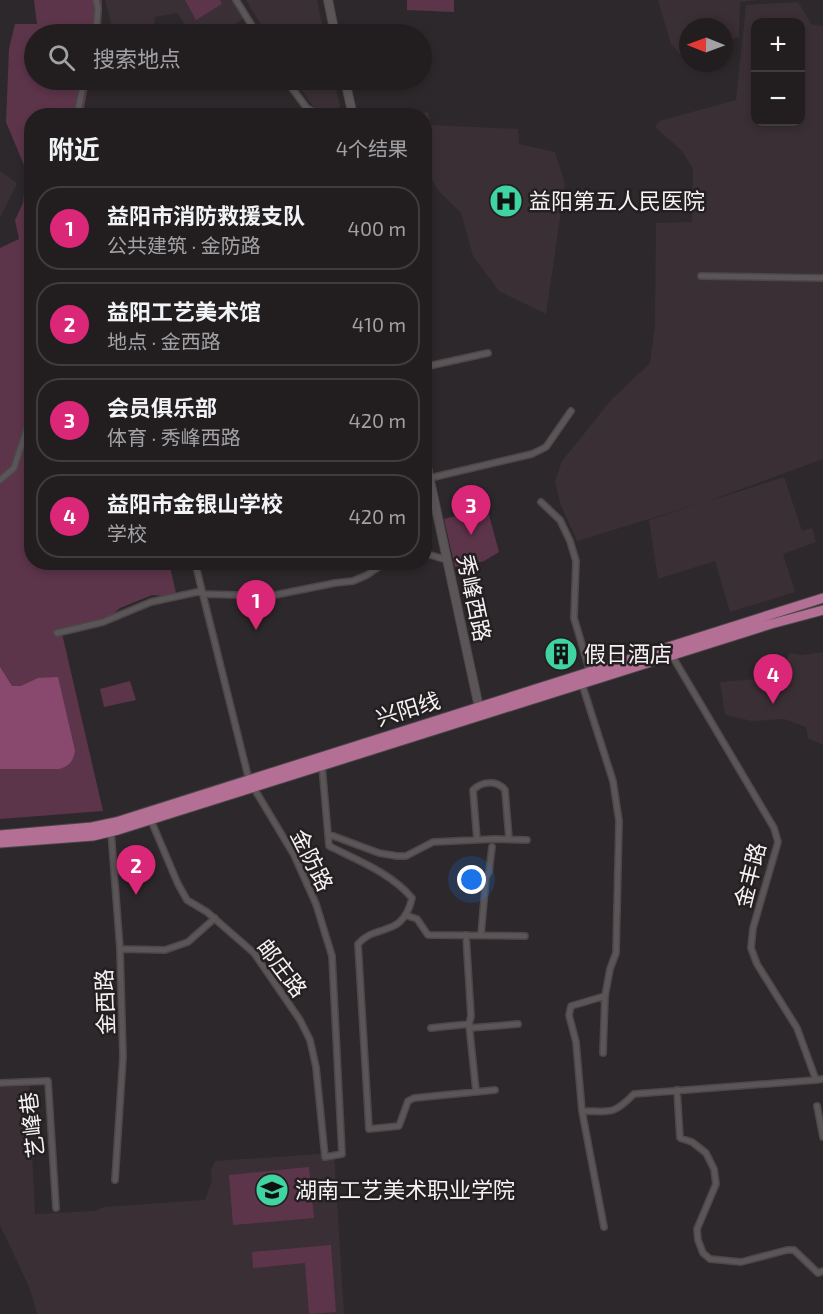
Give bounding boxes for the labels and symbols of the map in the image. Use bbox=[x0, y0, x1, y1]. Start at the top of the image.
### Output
north arrow bbox=[679, 18, 733, 72]
hospital icon: 益阳第五人民医院 bbox=[488, 183, 524, 219]
place label: 益阳第五人民医院 bbox=[529, 187, 705, 213]
pin: 3 bbox=[452, 486, 490, 535]
street label: 秀峰西路 bbox=[453, 552, 497, 644]
pin: 1 bbox=[236, 580, 276, 630]
building icon: 假日酒店 bbox=[543, 636, 579, 672]
place label: 假日酒店 bbox=[584, 640, 672, 666]
pin: 4 bbox=[754, 654, 792, 704]
street label: 兴阳线 bbox=[372, 686, 443, 730]
street label: 金防路 bbox=[286, 824, 339, 895]
street label: 金丰路 bbox=[728, 840, 770, 910]
pin: 2 bbox=[116, 846, 156, 895]
your location bbox=[457, 865, 486, 894]
street label: 邮庄路 bbox=[253, 933, 313, 1002]
street label: 金西路 bbox=[90, 969, 118, 1035]
street label: 艺峰巷 bbox=[14, 1091, 48, 1159]
school or university icon: 湖南工艺美术职业学院 bbox=[254, 1172, 290, 1208]
place label: 湖南工艺美术职业学院 bbox=[295, 1176, 515, 1202]

